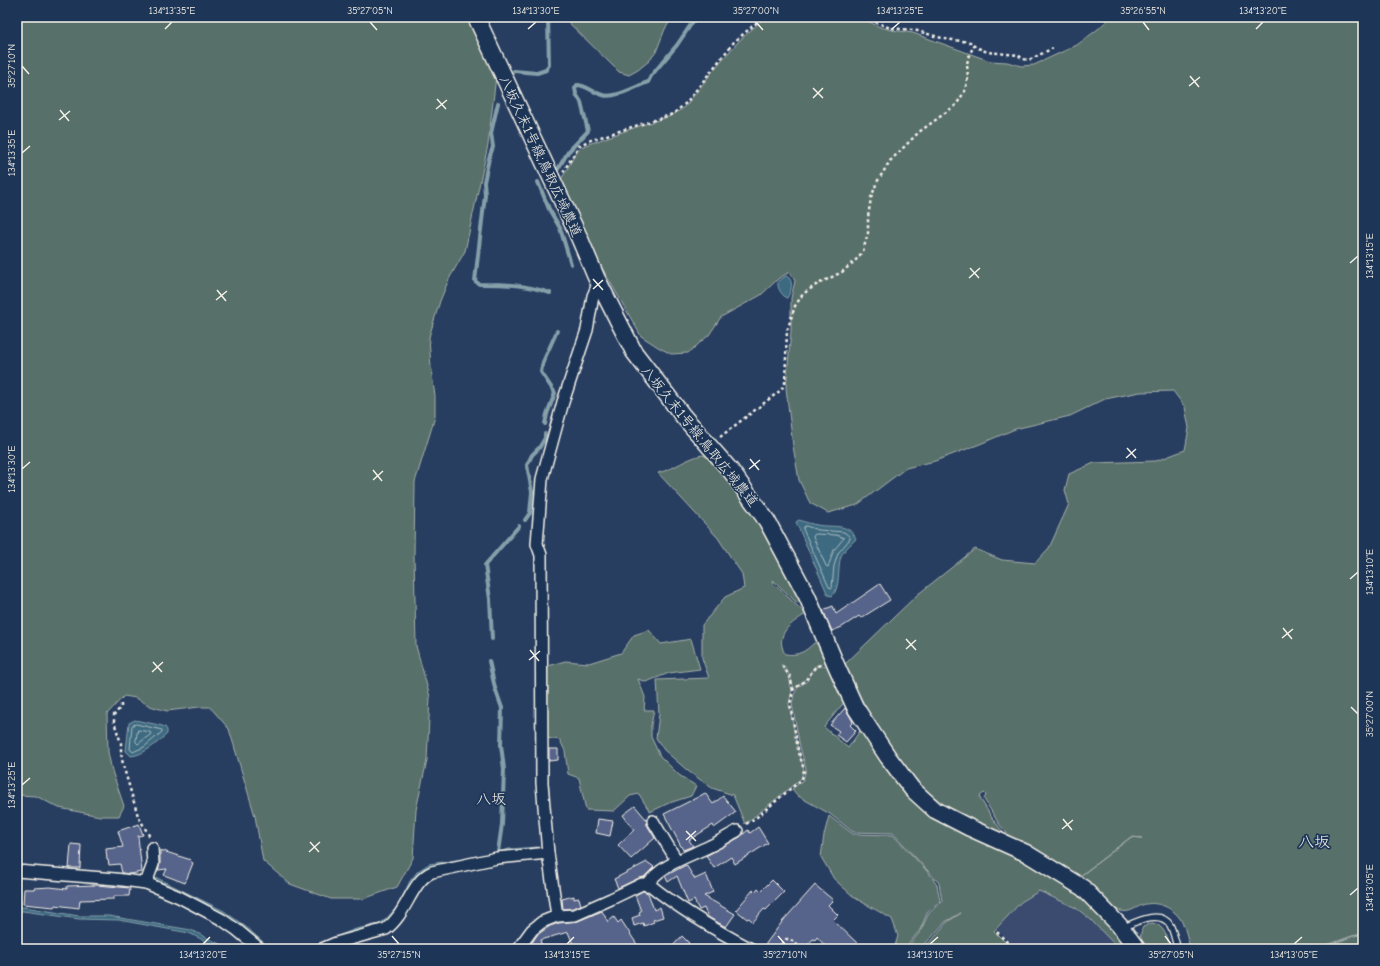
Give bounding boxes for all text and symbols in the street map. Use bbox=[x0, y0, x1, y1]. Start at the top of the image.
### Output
text: 134°13'35"E bbox=[149, 5, 195, 17]
text: 35°27'05"N bbox=[347, 5, 393, 17]
text: 134°13'30"E bbox=[512, 5, 560, 17]
text: 35°27'00"N bbox=[733, 5, 779, 17]
text: 134°13'25"E bbox=[877, 5, 923, 17]
text: 35°26'55"N bbox=[1120, 5, 1166, 17]
text: 134°13'20"E bbox=[1239, 5, 1287, 17]
text: 35°27'10"N bbox=[6, 44, 18, 88]
street label: 八坂久末1号線;鳥取広域農道 bbox=[496, 73, 586, 240]
text: 134°13'35"E bbox=[6, 130, 18, 176]
text: 134°13'15"E bbox=[1364, 233, 1376, 279]
street label: 八坂久末1号線;鳥取広域農道 bbox=[638, 362, 762, 510]
text: 134°13'30"E bbox=[6, 445, 18, 493]
text: 134°13'10"E bbox=[1364, 549, 1376, 595]
text: 35°27'00"N bbox=[1364, 691, 1376, 737]
text: 134°13'25"E bbox=[6, 762, 18, 808]
district label: 八坂 bbox=[476, 790, 506, 808]
district label: 八坂 bbox=[1298, 833, 1330, 851]
text: 134°13'05"E bbox=[1364, 864, 1376, 912]
text: 134°13'20"E bbox=[179, 949, 227, 961]
text: 35°27'15"N bbox=[377, 949, 421, 961]
text: 134°13'15"E bbox=[544, 949, 590, 961]
text: 35°27'10"N bbox=[763, 949, 807, 961]
text: 134°13'10"E bbox=[907, 949, 953, 961]
text: 35°27'05"N bbox=[1148, 949, 1194, 961]
text: 134°13'05"E bbox=[1270, 949, 1318, 961]

